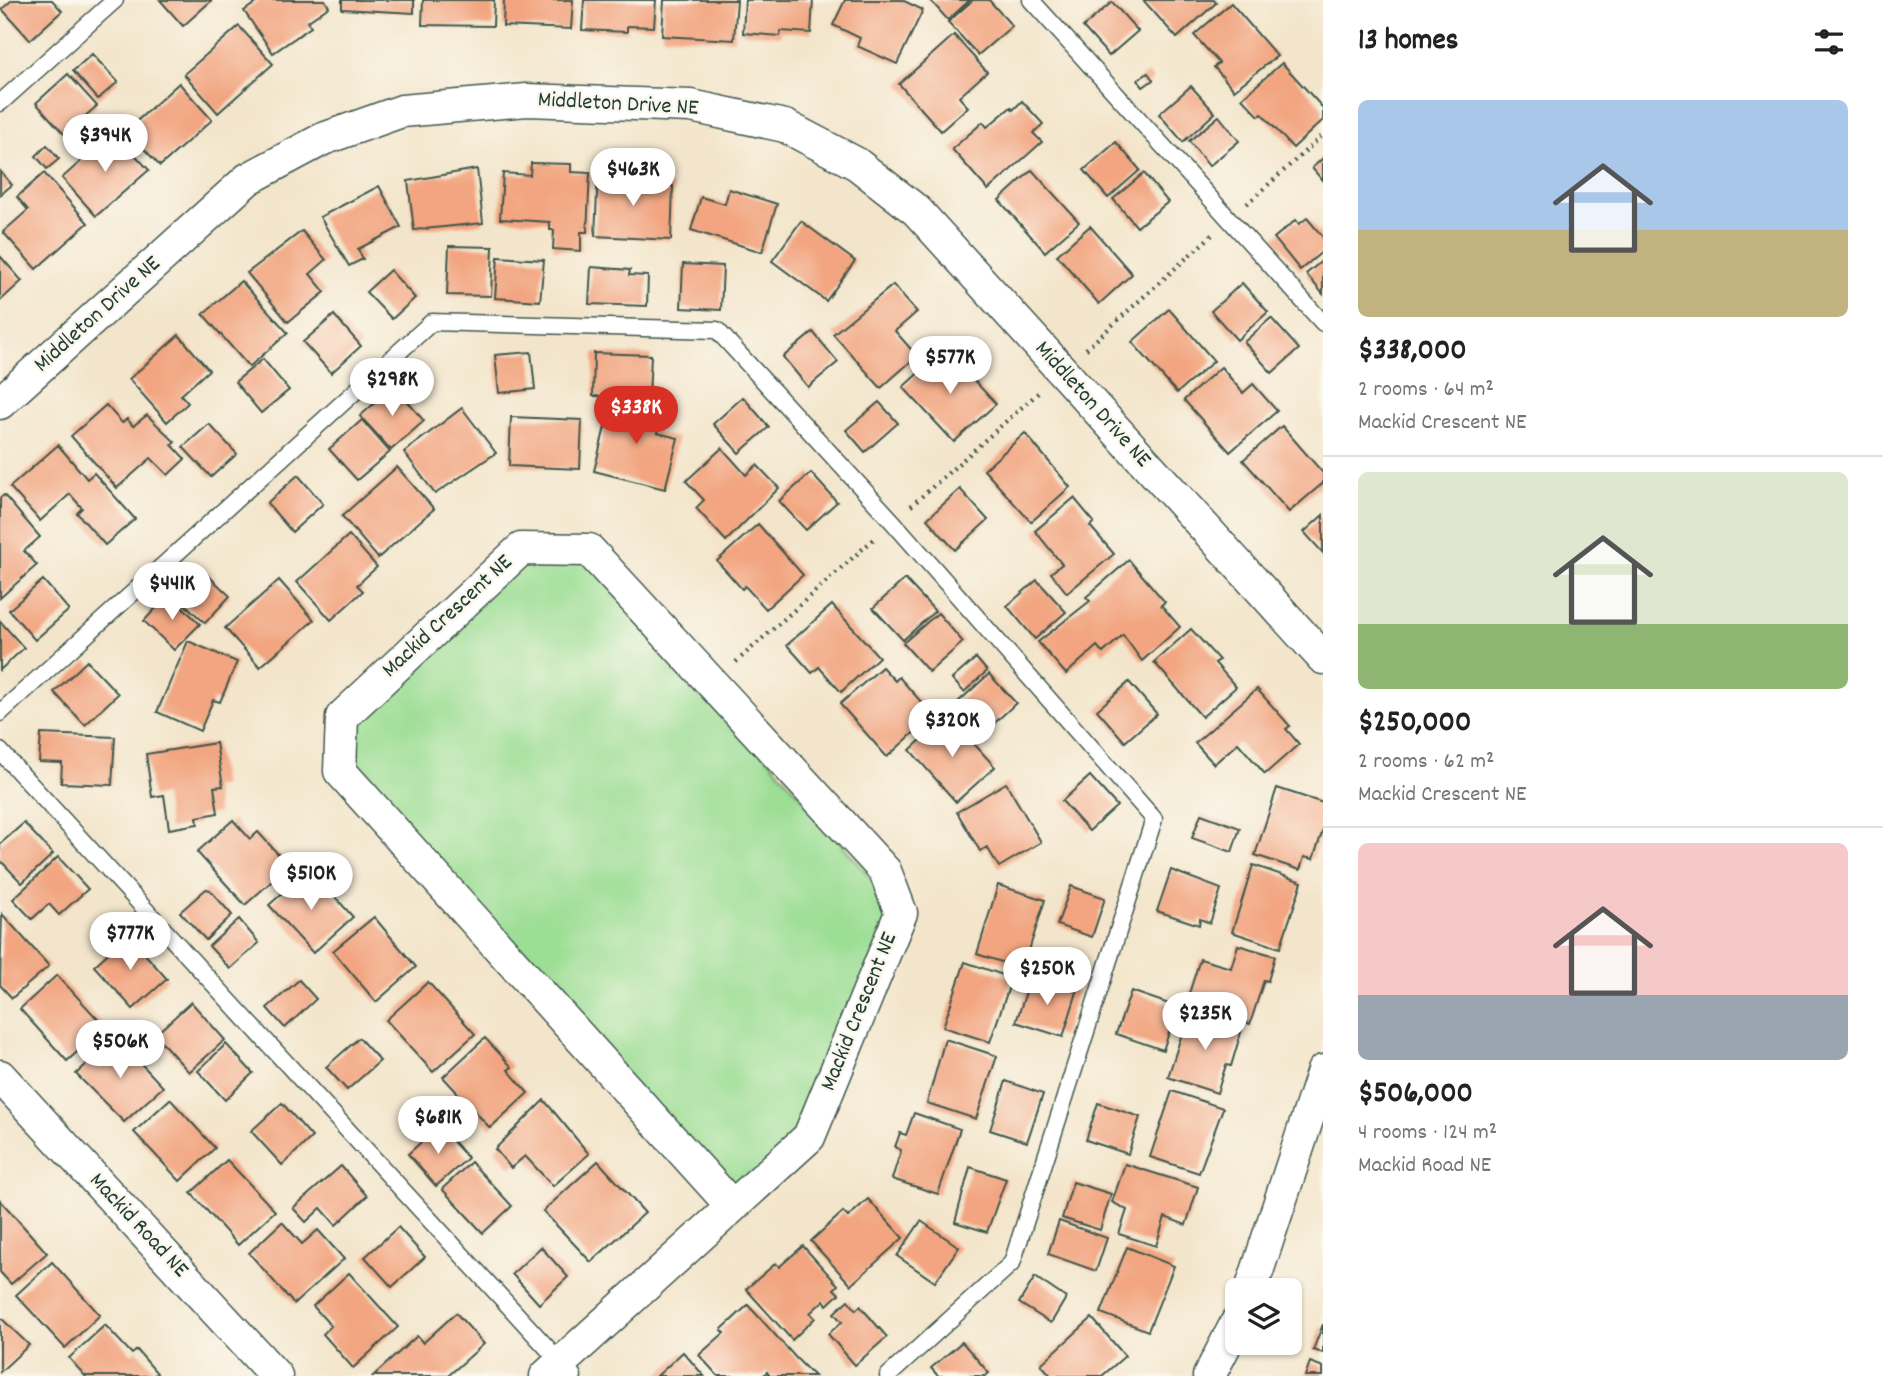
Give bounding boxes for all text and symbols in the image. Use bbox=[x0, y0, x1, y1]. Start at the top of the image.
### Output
text: 13 homes bbox=[1358, 21, 1458, 64]
icon: filters bbox=[1810, 23, 1848, 61]
street label: Middleton Drive NE bbox=[537, 84, 700, 126]
pin: $394K bbox=[56, 114, 154, 174]
text: $394K bbox=[79, 120, 131, 153]
icon: home bbox=[1540, 145, 1666, 271]
pin: $463K bbox=[584, 148, 682, 208]
text: $463K bbox=[606, 154, 660, 187]
street label: Middleton Drive NE bbox=[27, 249, 169, 381]
text: $338,000 bbox=[1358, 331, 1467, 374]
street label: Middleton Drive NE bbox=[1026, 334, 1158, 476]
pin: $577K bbox=[901, 336, 999, 396]
text: $577K bbox=[925, 342, 975, 375]
pin: $298K bbox=[343, 358, 441, 418]
text: $298K bbox=[366, 364, 418, 397]
text: 2 rooms · 64 m² bbox=[1358, 374, 1494, 407]
pin: $338K bbox=[587, 386, 685, 446]
text: $338K bbox=[610, 392, 662, 425]
text: Mackid Crescent NE bbox=[1358, 407, 1526, 440]
icon: home bbox=[1540, 517, 1666, 643]
street label: Mackid Crescent NE bbox=[375, 547, 521, 687]
pin: $441K bbox=[123, 562, 221, 622]
text: $441K bbox=[149, 568, 195, 601]
pin: $320K bbox=[903, 700, 1001, 759]
text: $250,000 bbox=[1358, 703, 1471, 746]
text: $320K bbox=[924, 705, 980, 738]
text: 2 rooms · 62 m² bbox=[1358, 746, 1494, 779]
text: Mackid Crescent NE bbox=[1358, 779, 1526, 812]
pin: $510K bbox=[262, 852, 360, 912]
text: $510K bbox=[286, 858, 336, 891]
icon: home bbox=[1540, 888, 1666, 1014]
pin: $777K bbox=[81, 912, 179, 972]
text: $777K bbox=[106, 918, 154, 951]
street label: Mackid Crescent NE bbox=[813, 927, 907, 1096]
pin: $250K bbox=[998, 948, 1096, 1007]
text: $250K bbox=[1019, 953, 1075, 986]
pin: $235K bbox=[1156, 992, 1254, 1052]
text: $235K bbox=[1178, 998, 1232, 1031]
pin: $506K bbox=[71, 1020, 169, 1080]
text: $506K bbox=[92, 1026, 148, 1059]
text: $506,000 bbox=[1358, 1074, 1473, 1117]
pin: $681K bbox=[389, 1096, 487, 1156]
text: $681K bbox=[414, 1102, 462, 1135]
text: 4 rooms · 124 m² bbox=[1358, 1117, 1497, 1150]
text: Mackid Road NE bbox=[1358, 1150, 1491, 1183]
street label: Mackid Road NE bbox=[80, 1166, 196, 1286]
map controls bbox=[1225, 1278, 1302, 1355]
button: layers bbox=[1225, 1278, 1302, 1355]

